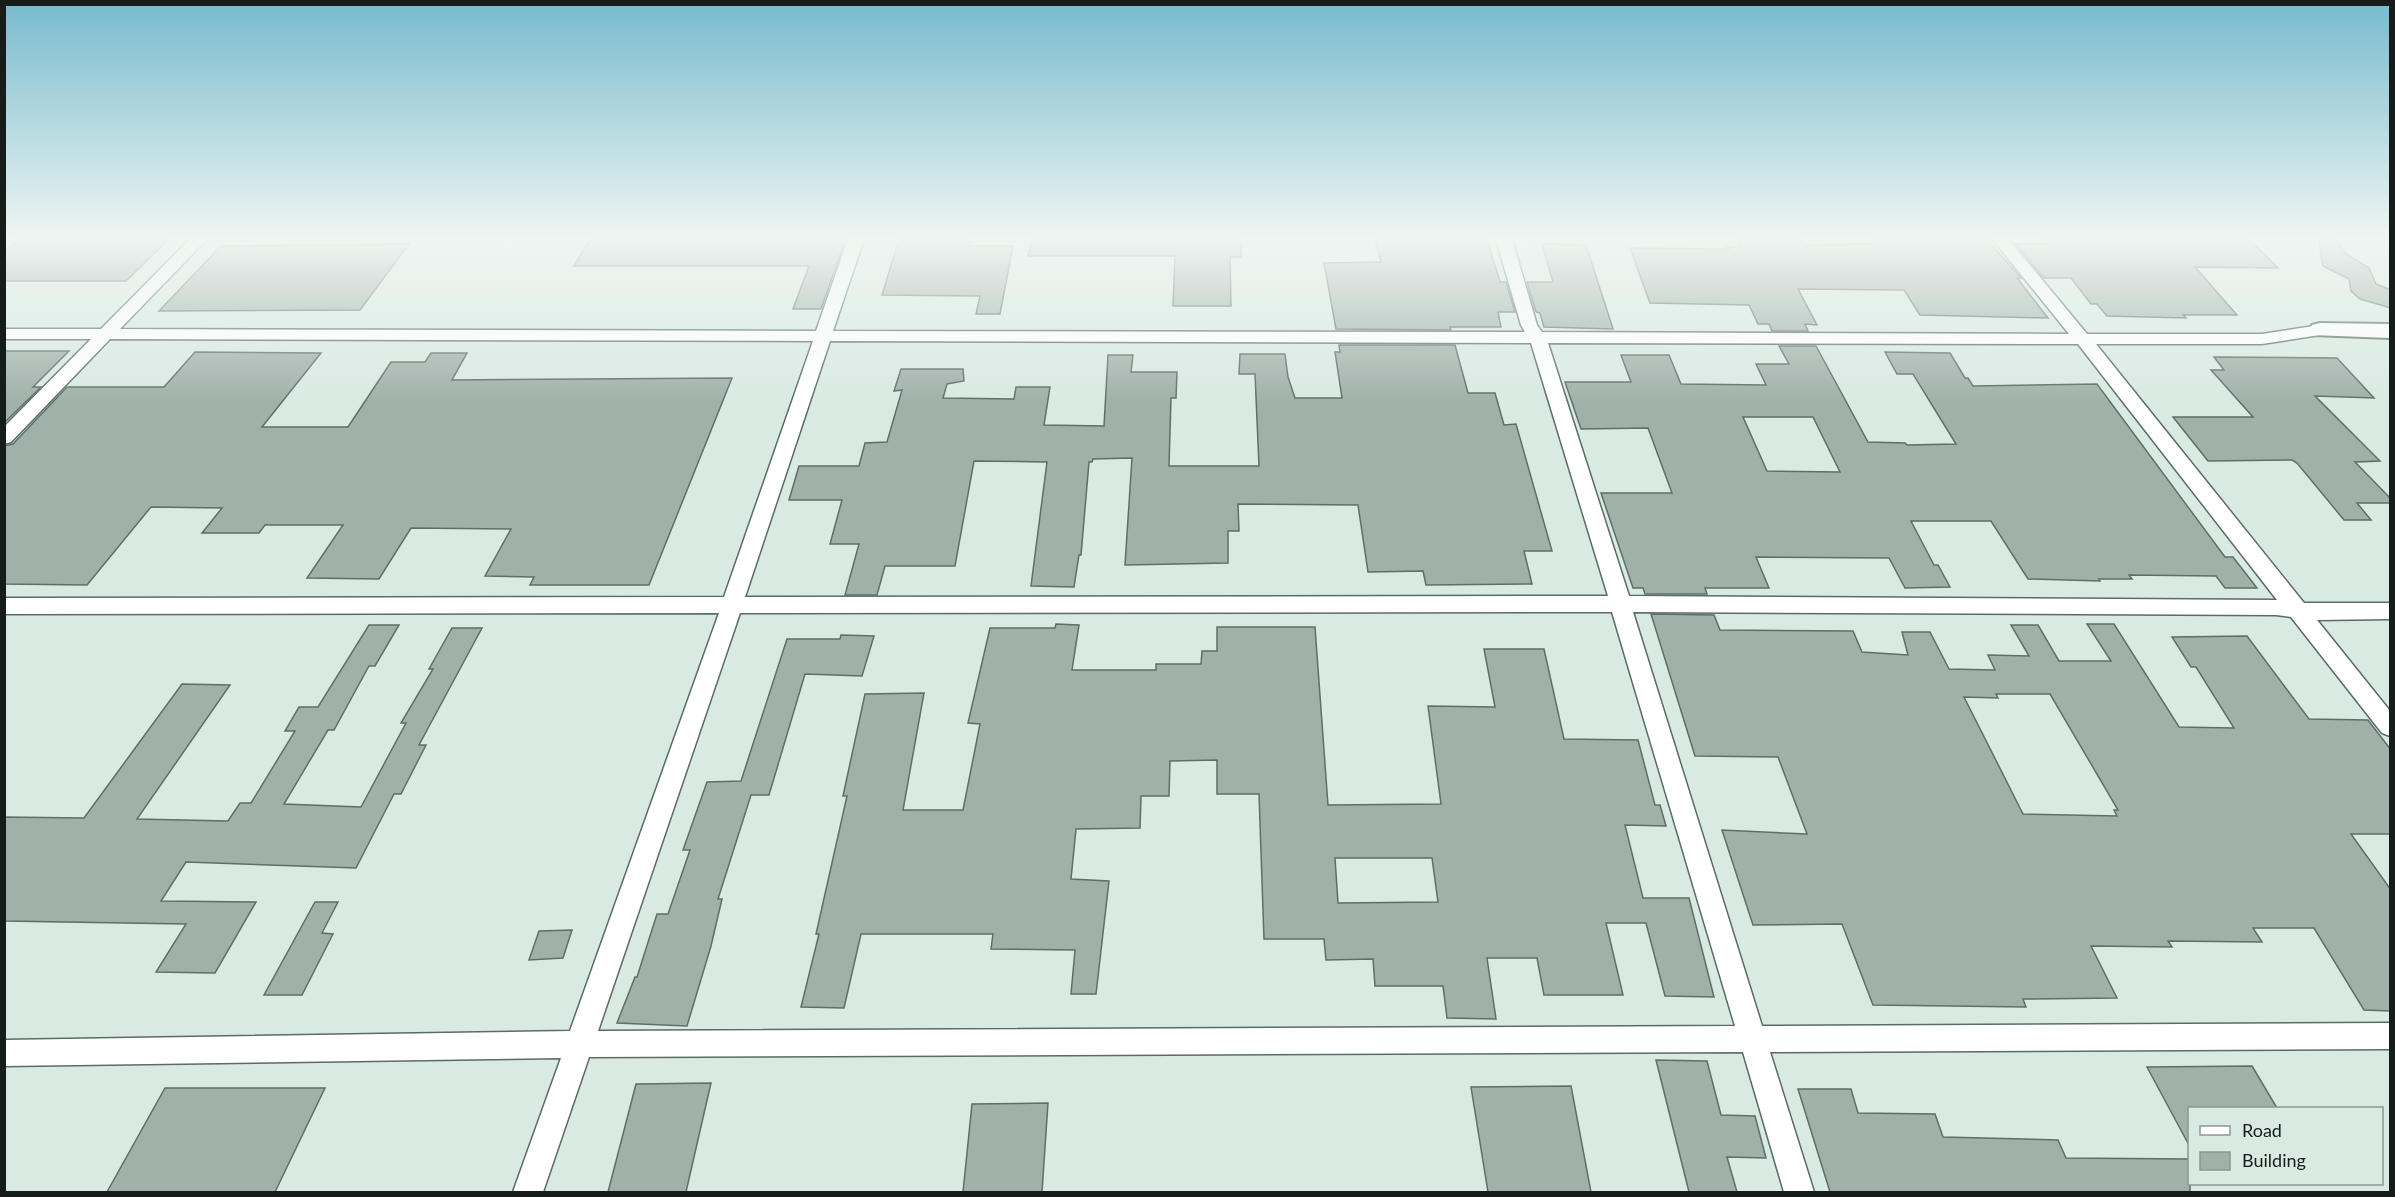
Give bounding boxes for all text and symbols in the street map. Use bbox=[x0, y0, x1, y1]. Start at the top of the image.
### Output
legend bbox=[2188, 1107, 2383, 1185]
text: Road bbox=[2242, 1119, 2282, 1141]
text: Building bbox=[2242, 1149, 2306, 1171]

